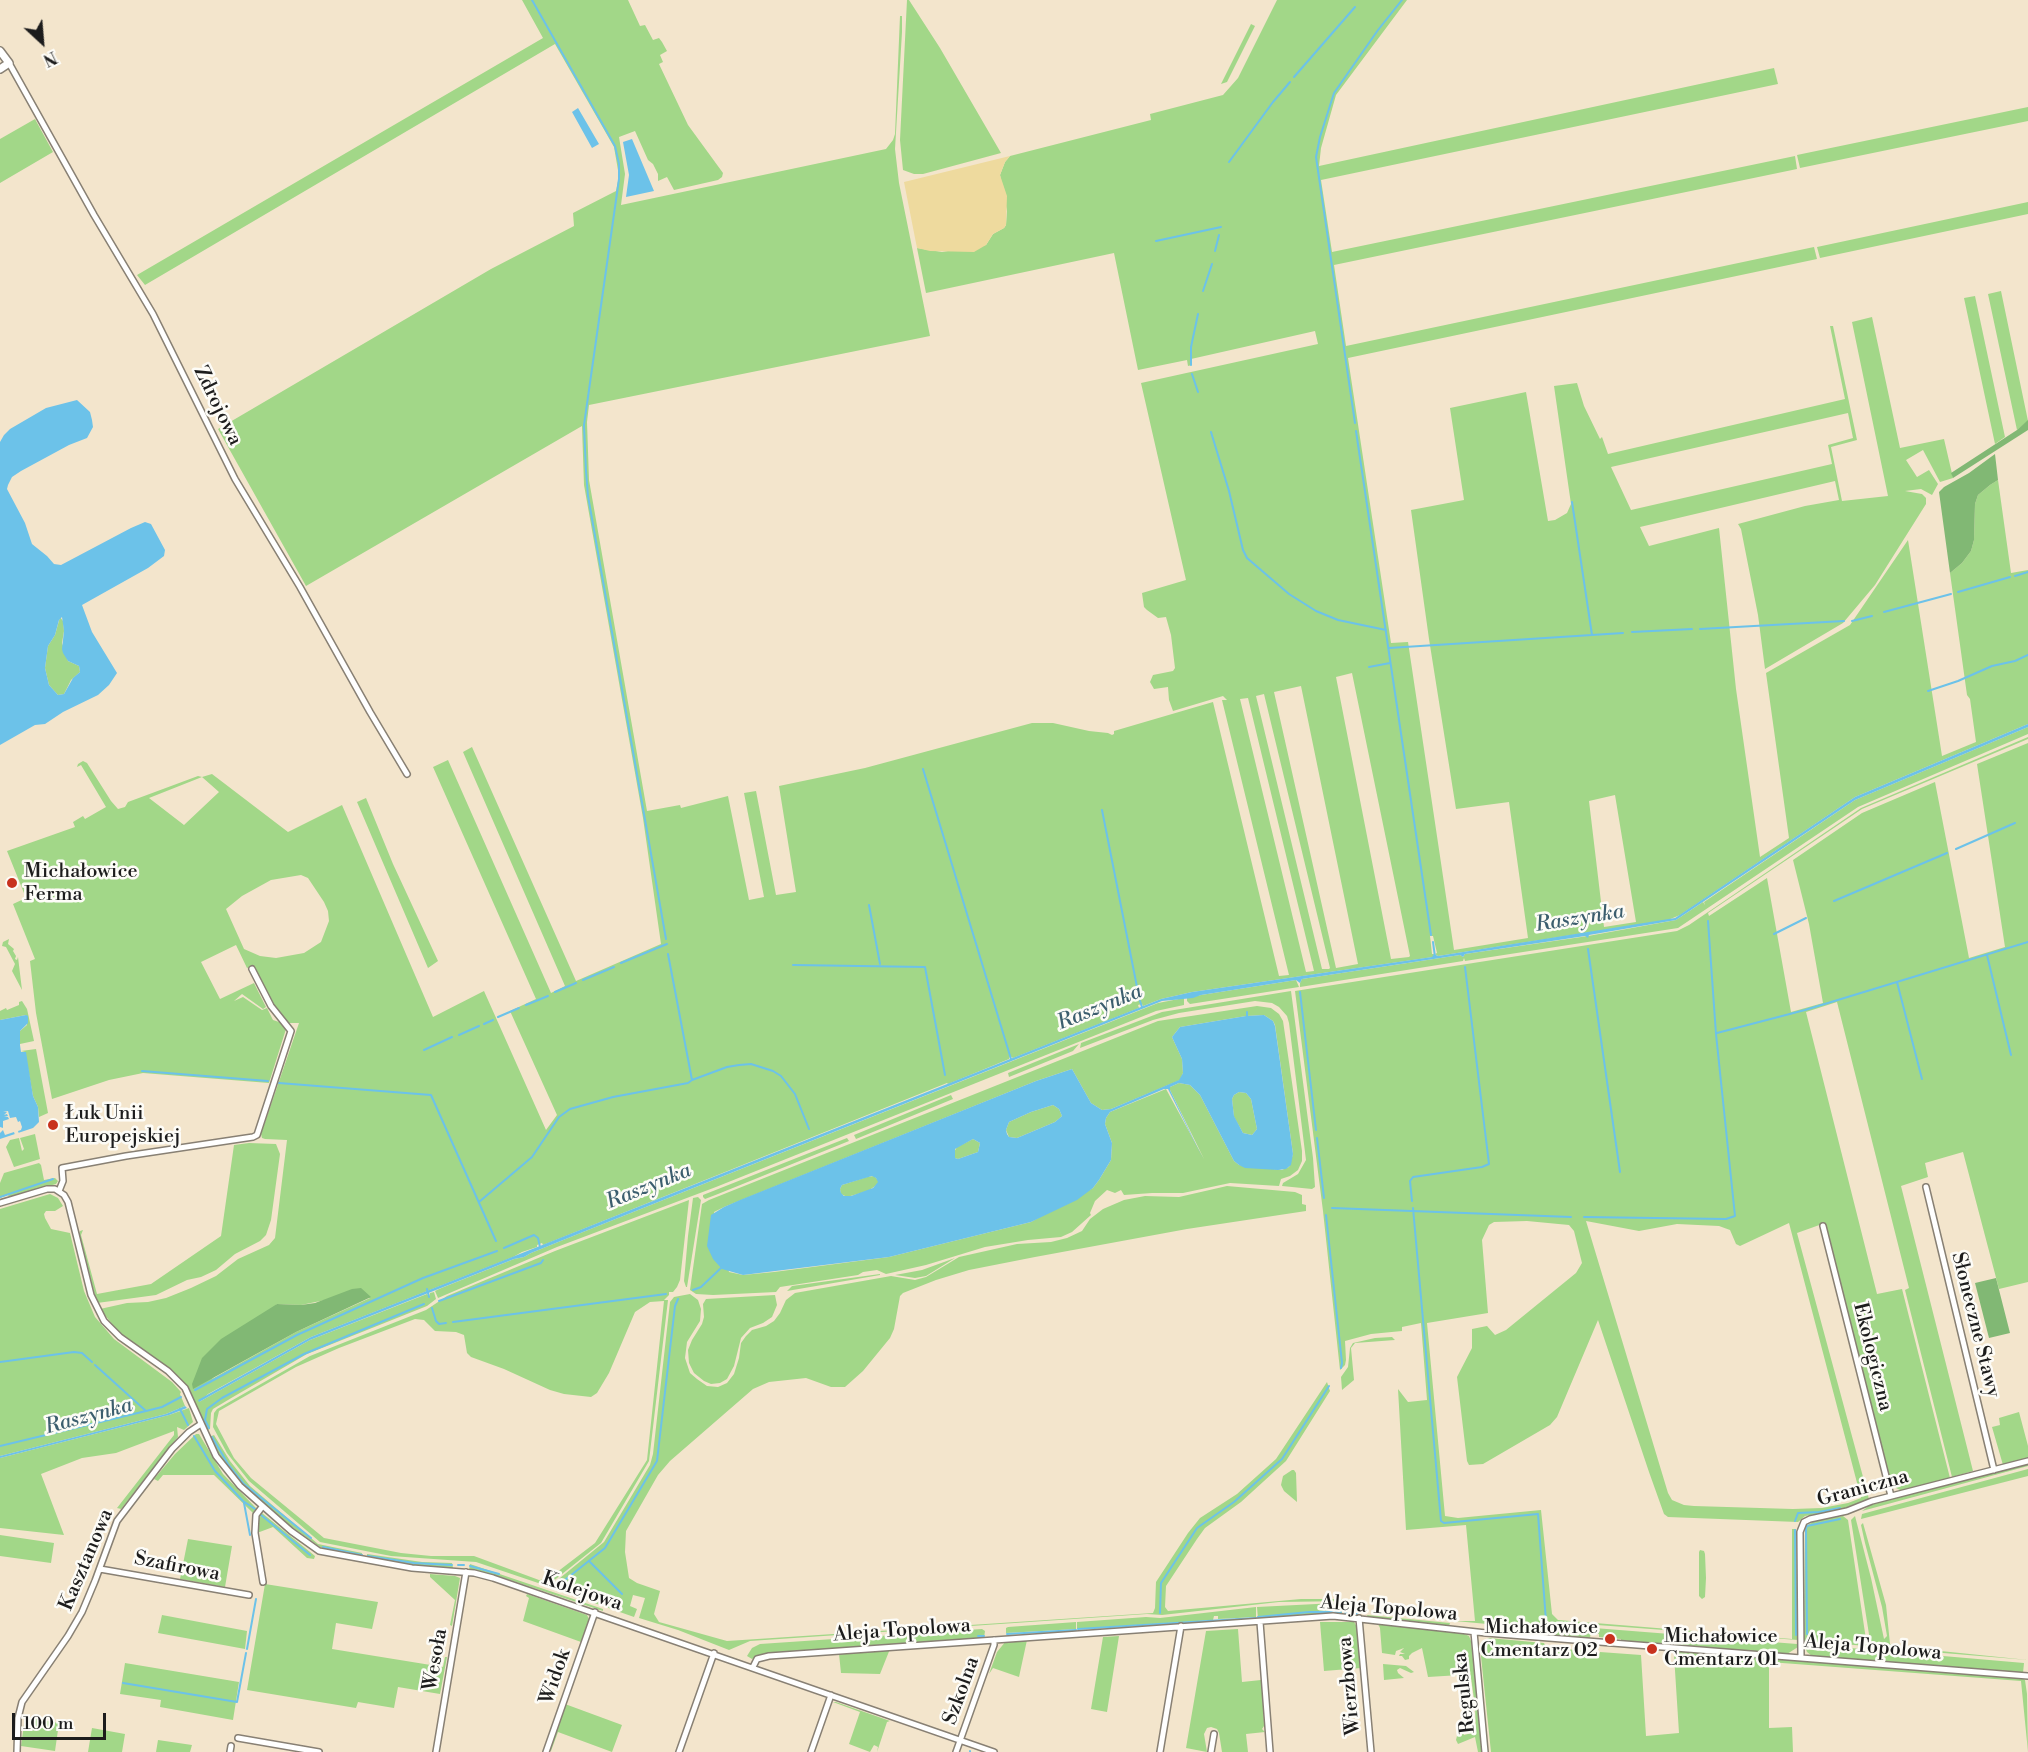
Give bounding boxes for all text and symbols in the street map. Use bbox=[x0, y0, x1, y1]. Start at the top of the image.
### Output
north arrow bbox=[12, 12, 72, 72]
text: N bbox=[40, 46, 60, 70]
street label: Zdrojowa bbox=[187, 362, 247, 450]
place label: Michałowice Ferma bbox=[24, 860, 138, 907]
marker: Michałowice Ferma bbox=[5, 876, 19, 890]
water label: Raszynka bbox=[1534, 900, 1626, 938]
water label: Raszynka bbox=[1054, 980, 1146, 1036]
place label: Łuk Unii Europejskiej bbox=[65, 1102, 181, 1149]
marker: Łuk Unii Europejskiej bbox=[46, 1118, 60, 1132]
water label: Raszynka bbox=[603, 1159, 695, 1215]
street label: Słoneczne Stawy bbox=[1945, 1250, 2005, 1400]
street label: Ekologiczna bbox=[1847, 1300, 1897, 1414]
water label: Raszynka bbox=[42, 1393, 136, 1441]
street label: Graniczna bbox=[1815, 1465, 1911, 1513]
street label: Kasztanowa bbox=[55, 1506, 119, 1614]
street label: Szafirowa bbox=[132, 1547, 222, 1587]
street label: Kolejowa bbox=[539, 1567, 625, 1617]
street label: Aleja Topolowa bbox=[1319, 1591, 1459, 1627]
street label: Aleja Topolowa bbox=[832, 1614, 972, 1648]
place label: Michałowice Cmentarz 02 bbox=[1481, 1616, 1598, 1663]
place label: Michałowice Cmentarz 01 bbox=[1664, 1625, 1778, 1672]
street label: Wesoła bbox=[419, 1627, 453, 1693]
street label: Aleja Topolowa bbox=[1803, 1630, 1943, 1666]
marker: Michałowice Cmentarz 02 bbox=[1603, 1632, 1617, 1646]
street label: Wierzbowa bbox=[1334, 1636, 1366, 1736]
marker: Michałowice Cmentarz 01 bbox=[1645, 1642, 1659, 1656]
street label: Widok bbox=[535, 1646, 577, 1708]
street label: Regulska bbox=[1449, 1651, 1481, 1735]
street label: Szkolna bbox=[939, 1654, 985, 1728]
scale bar bbox=[15, 1701, 110, 1739]
text: 100 m bbox=[23, 1712, 74, 1735]

